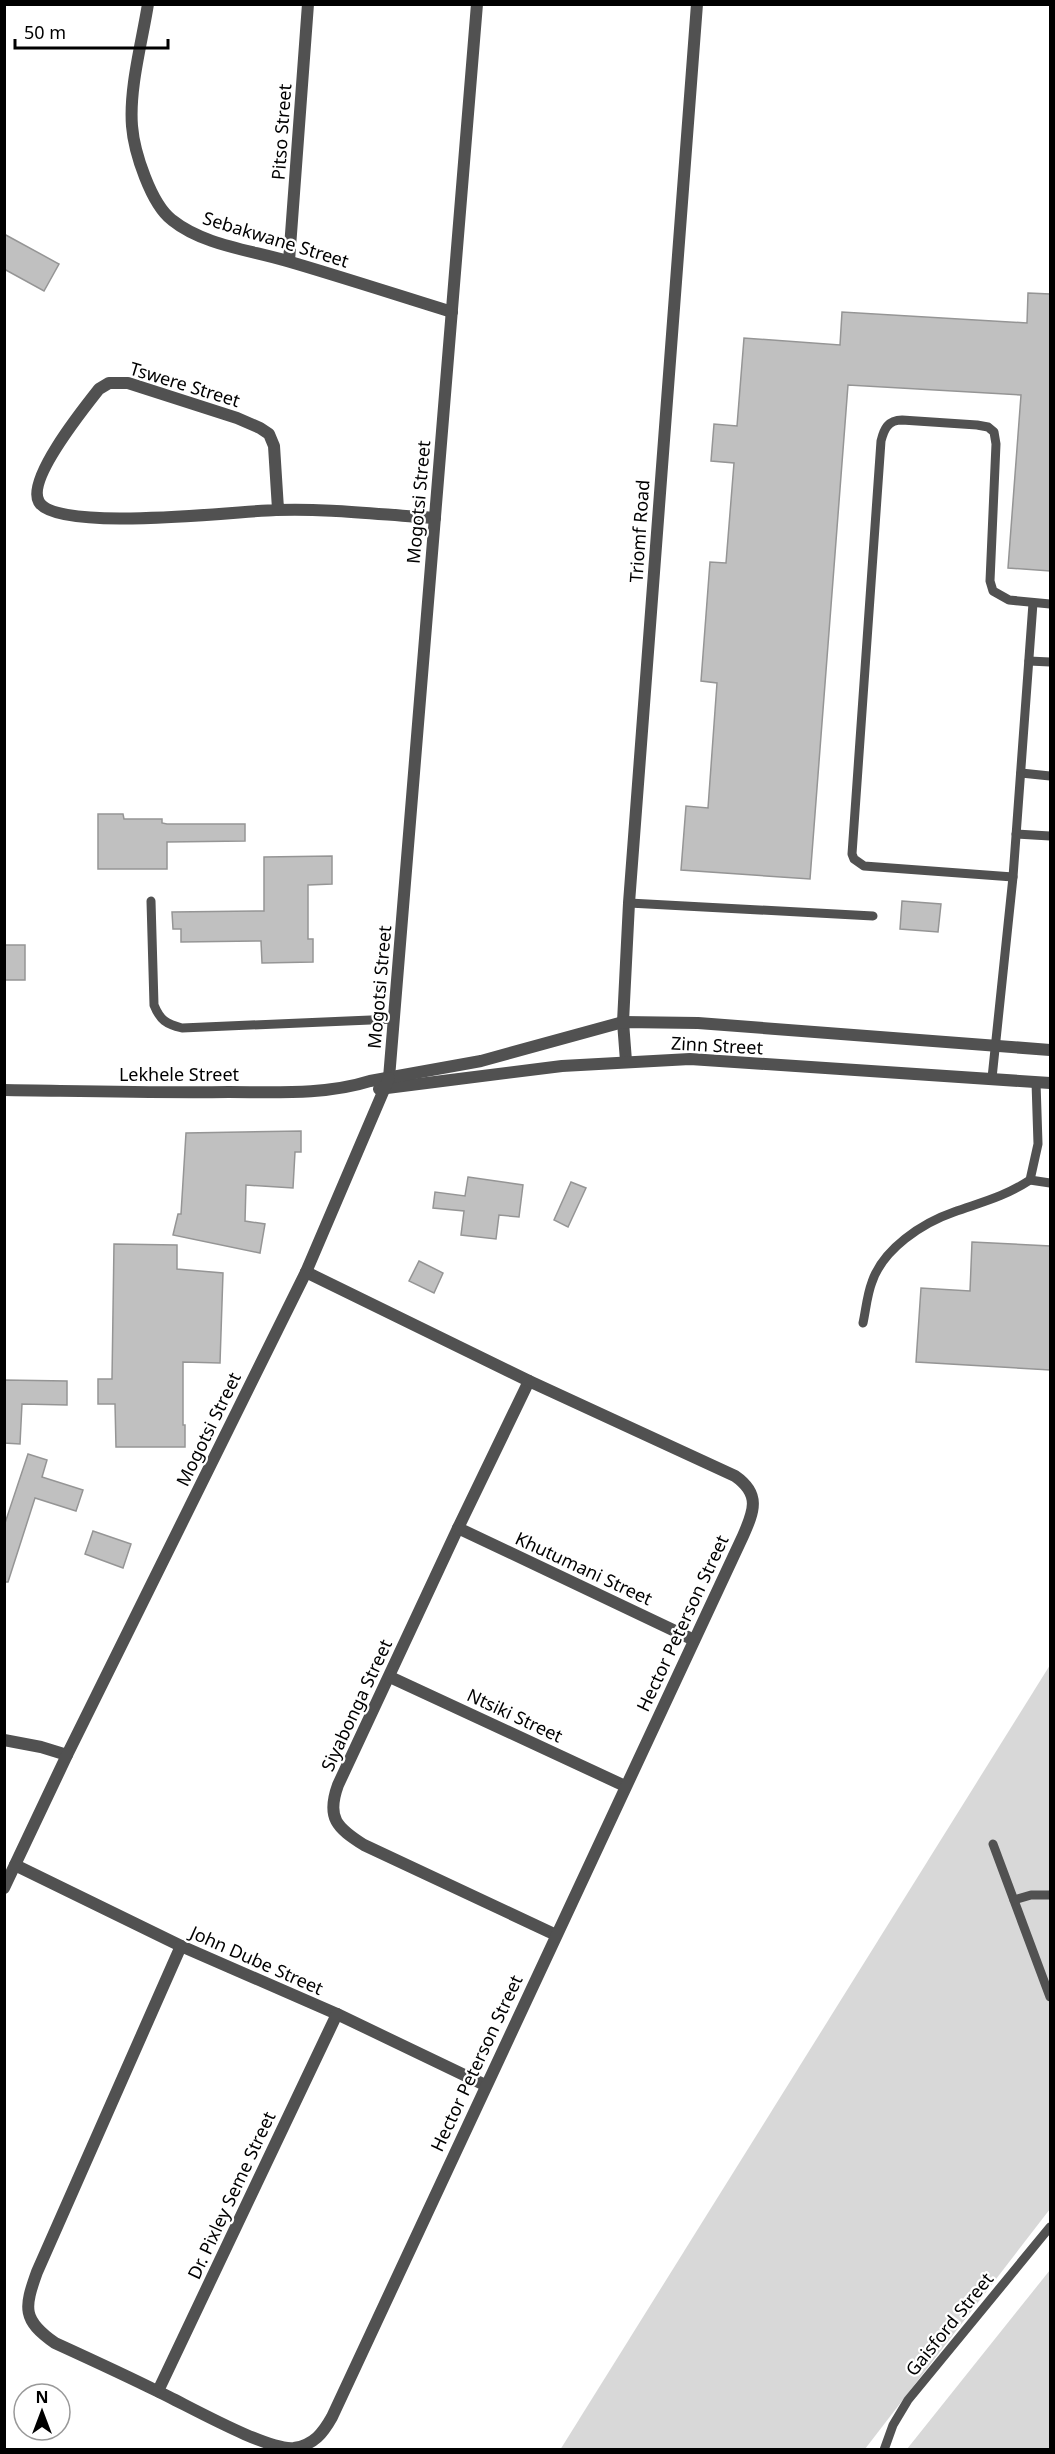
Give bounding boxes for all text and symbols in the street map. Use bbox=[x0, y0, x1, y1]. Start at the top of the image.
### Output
scale bar bbox=[15, 12, 168, 50]
text: 50 m bbox=[24, 20, 66, 44]
street label: Pitso Street bbox=[266, 83, 296, 181]
street label: Sebakwane Street bbox=[200, 205, 352, 273]
street label: Tswere Street bbox=[127, 356, 244, 412]
street label: Mogotsi Street bbox=[401, 439, 435, 565]
street label: Triomf Road bbox=[623, 479, 655, 583]
street label: Mogotsi Street bbox=[362, 924, 396, 1050]
street label: Zinn Street bbox=[670, 1031, 764, 1059]
street label: Lekhele Street bbox=[119, 1062, 240, 1086]
street label: Mogotsi Street bbox=[170, 1368, 246, 1490]
street label: Khutumani Street bbox=[512, 1526, 657, 1610]
street label: Hector Peterson Street bbox=[630, 1530, 734, 1715]
street label: Siyabonga Street bbox=[315, 1635, 397, 1775]
street label: Ntsiki Street bbox=[463, 1682, 567, 1748]
street label: John Dube Street bbox=[185, 1919, 328, 2000]
street label: Hector Peterson Street bbox=[424, 1970, 528, 2155]
street label: Dr. Pixley Seme Street bbox=[182, 2107, 281, 2283]
street label: Gaisford Street bbox=[900, 2267, 998, 2381]
north arrow bbox=[12, 2382, 72, 2442]
text: N bbox=[35, 2386, 49, 2408]

